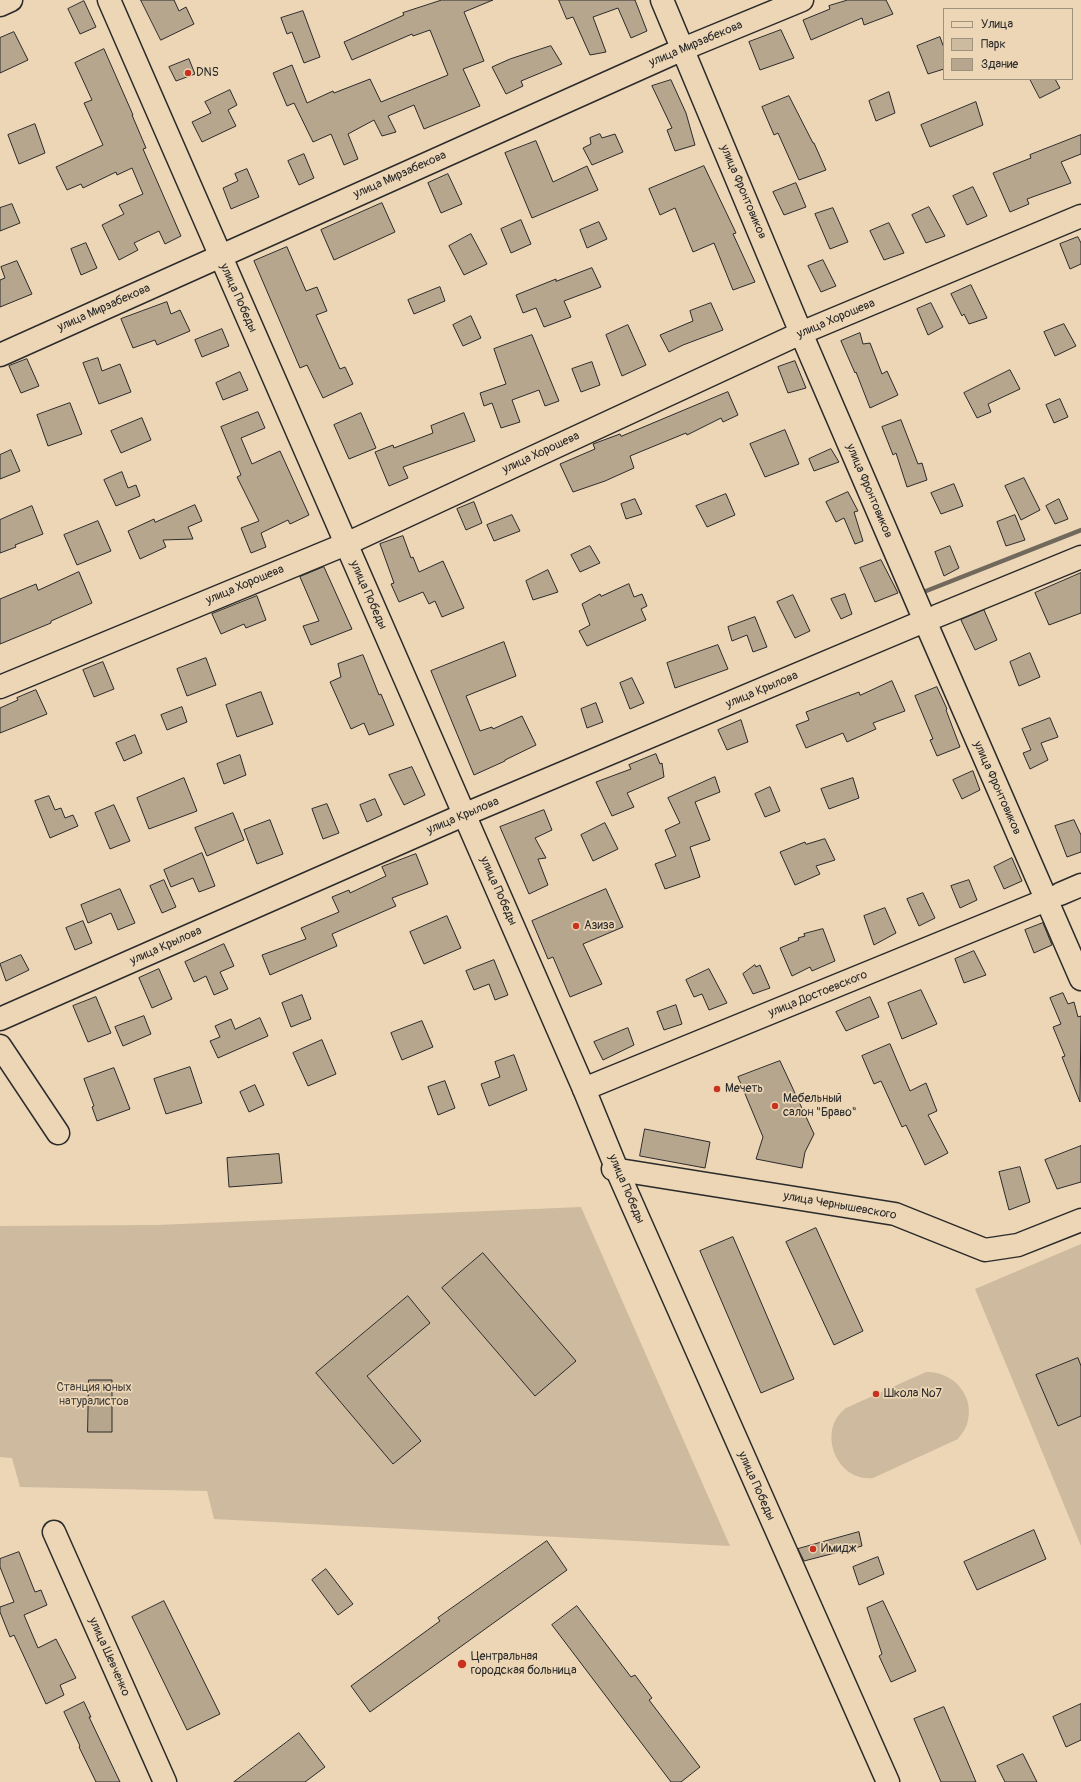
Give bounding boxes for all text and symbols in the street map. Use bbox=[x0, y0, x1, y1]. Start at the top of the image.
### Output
legend bbox=[943, 8, 1073, 80]
text: Улица bbox=[981, 17, 1013, 32]
street label: улица Мирзабекова bbox=[647, 18, 745, 70]
text: Парк bbox=[981, 37, 1006, 52]
text: Здание bbox=[981, 57, 1018, 72]
place label: DNS bbox=[196, 66, 219, 80]
marker: DNS bbox=[183, 68, 193, 78]
street label: улица Фронтовиков bbox=[717, 143, 769, 241]
street label: улица Мирзабекова bbox=[351, 148, 449, 202]
street label: улица Победы bbox=[216, 261, 260, 335]
street label: улица Мирзабекова bbox=[55, 281, 153, 335]
street label: улица Хорошева bbox=[795, 296, 877, 342]
street label: улица Хорошева bbox=[500, 429, 582, 477]
street label: улица Фронтовиков bbox=[843, 442, 895, 540]
street label: улица Победы bbox=[346, 558, 390, 632]
street label: улица Хорошева bbox=[204, 562, 286, 608]
street label: улица Крылова bbox=[724, 668, 800, 712]
street label: улица Фронтовиков bbox=[970, 739, 1024, 837]
street label: улица Крылова bbox=[425, 794, 501, 838]
street label: улица Победы bbox=[476, 854, 520, 928]
place label: Азиза bbox=[584, 919, 614, 933]
marker: Азиза bbox=[571, 921, 581, 931]
street label: улица Крылова bbox=[128, 924, 204, 968]
street label: улица Достоевского bbox=[766, 968, 870, 1020]
place label: Мечеть bbox=[725, 1082, 763, 1096]
marker: Мечеть bbox=[712, 1084, 722, 1094]
place label: Мебельный салон "Браво" bbox=[783, 1092, 857, 1120]
marker: Мебельный салон "Браво" bbox=[770, 1101, 780, 1111]
street label: улица Победы bbox=[605, 1152, 647, 1226]
street label: улица Чернышевского bbox=[782, 1189, 898, 1223]
park label: Станция юных натуралистов bbox=[56, 1381, 132, 1409]
place label: Школа №7 bbox=[884, 1387, 942, 1401]
marker: Школа №7 bbox=[871, 1389, 881, 1399]
street label: улица Победы bbox=[734, 1449, 778, 1523]
place label: Имидж bbox=[821, 1542, 856, 1556]
marker: Имидж bbox=[808, 1544, 818, 1554]
street label: улица Шевченко bbox=[85, 1615, 133, 1699]
place label: Центральная городская больница bbox=[471, 1650, 577, 1678]
marker: Центральная городская больница bbox=[456, 1658, 468, 1670]

